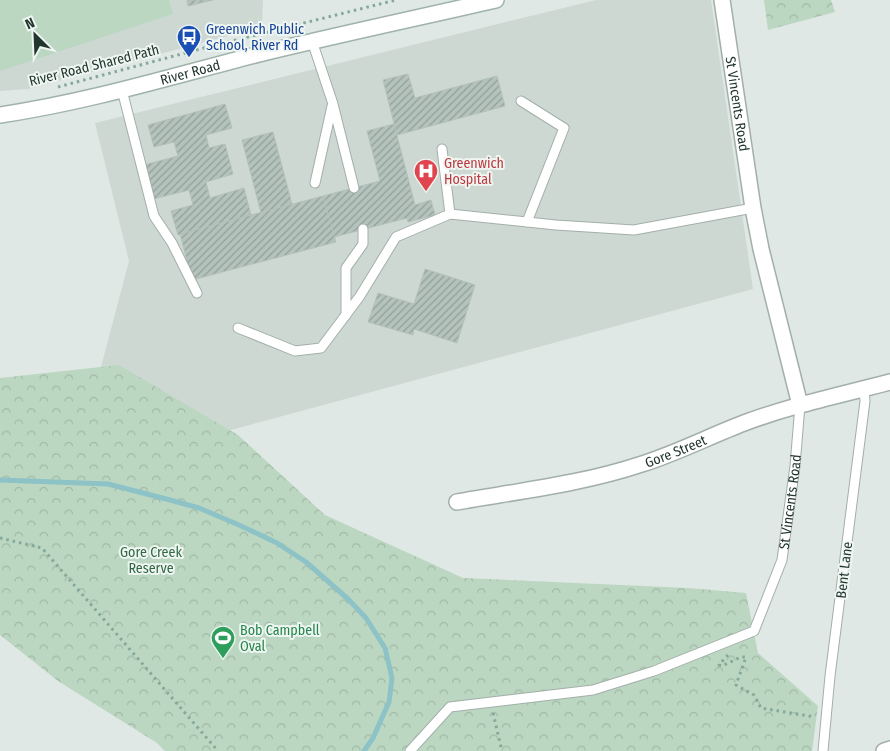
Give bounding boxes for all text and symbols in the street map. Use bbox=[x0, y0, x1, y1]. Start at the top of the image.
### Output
north arrow bbox=[10, 10, 60, 60]
text: N bbox=[23, 14, 37, 33]
place label: Greenwich Public School, River Rd bbox=[206, 21, 304, 54]
bus stop icon: Greenwich Public School, River Rd bbox=[176, 24, 202, 58]
street label: River Road Shared Path bbox=[27, 41, 161, 90]
street label: St Vincents Road bbox=[722, 55, 752, 153]
street label: River Road bbox=[158, 57, 222, 89]
place label: Greenwich Hospital bbox=[444, 155, 504, 188]
hospital icon: Greenwich Hospital bbox=[413, 158, 439, 192]
street label: Gore Street bbox=[643, 432, 709, 471]
street label: St Vincents Road bbox=[776, 454, 805, 551]
street label: Bent Lane bbox=[833, 541, 856, 599]
park label: Gore Creek Reserve bbox=[120, 544, 182, 577]
place label: Bob Campbell Oval bbox=[240, 622, 320, 655]
sports icon: Bob Campbell Oval bbox=[210, 625, 236, 659]

